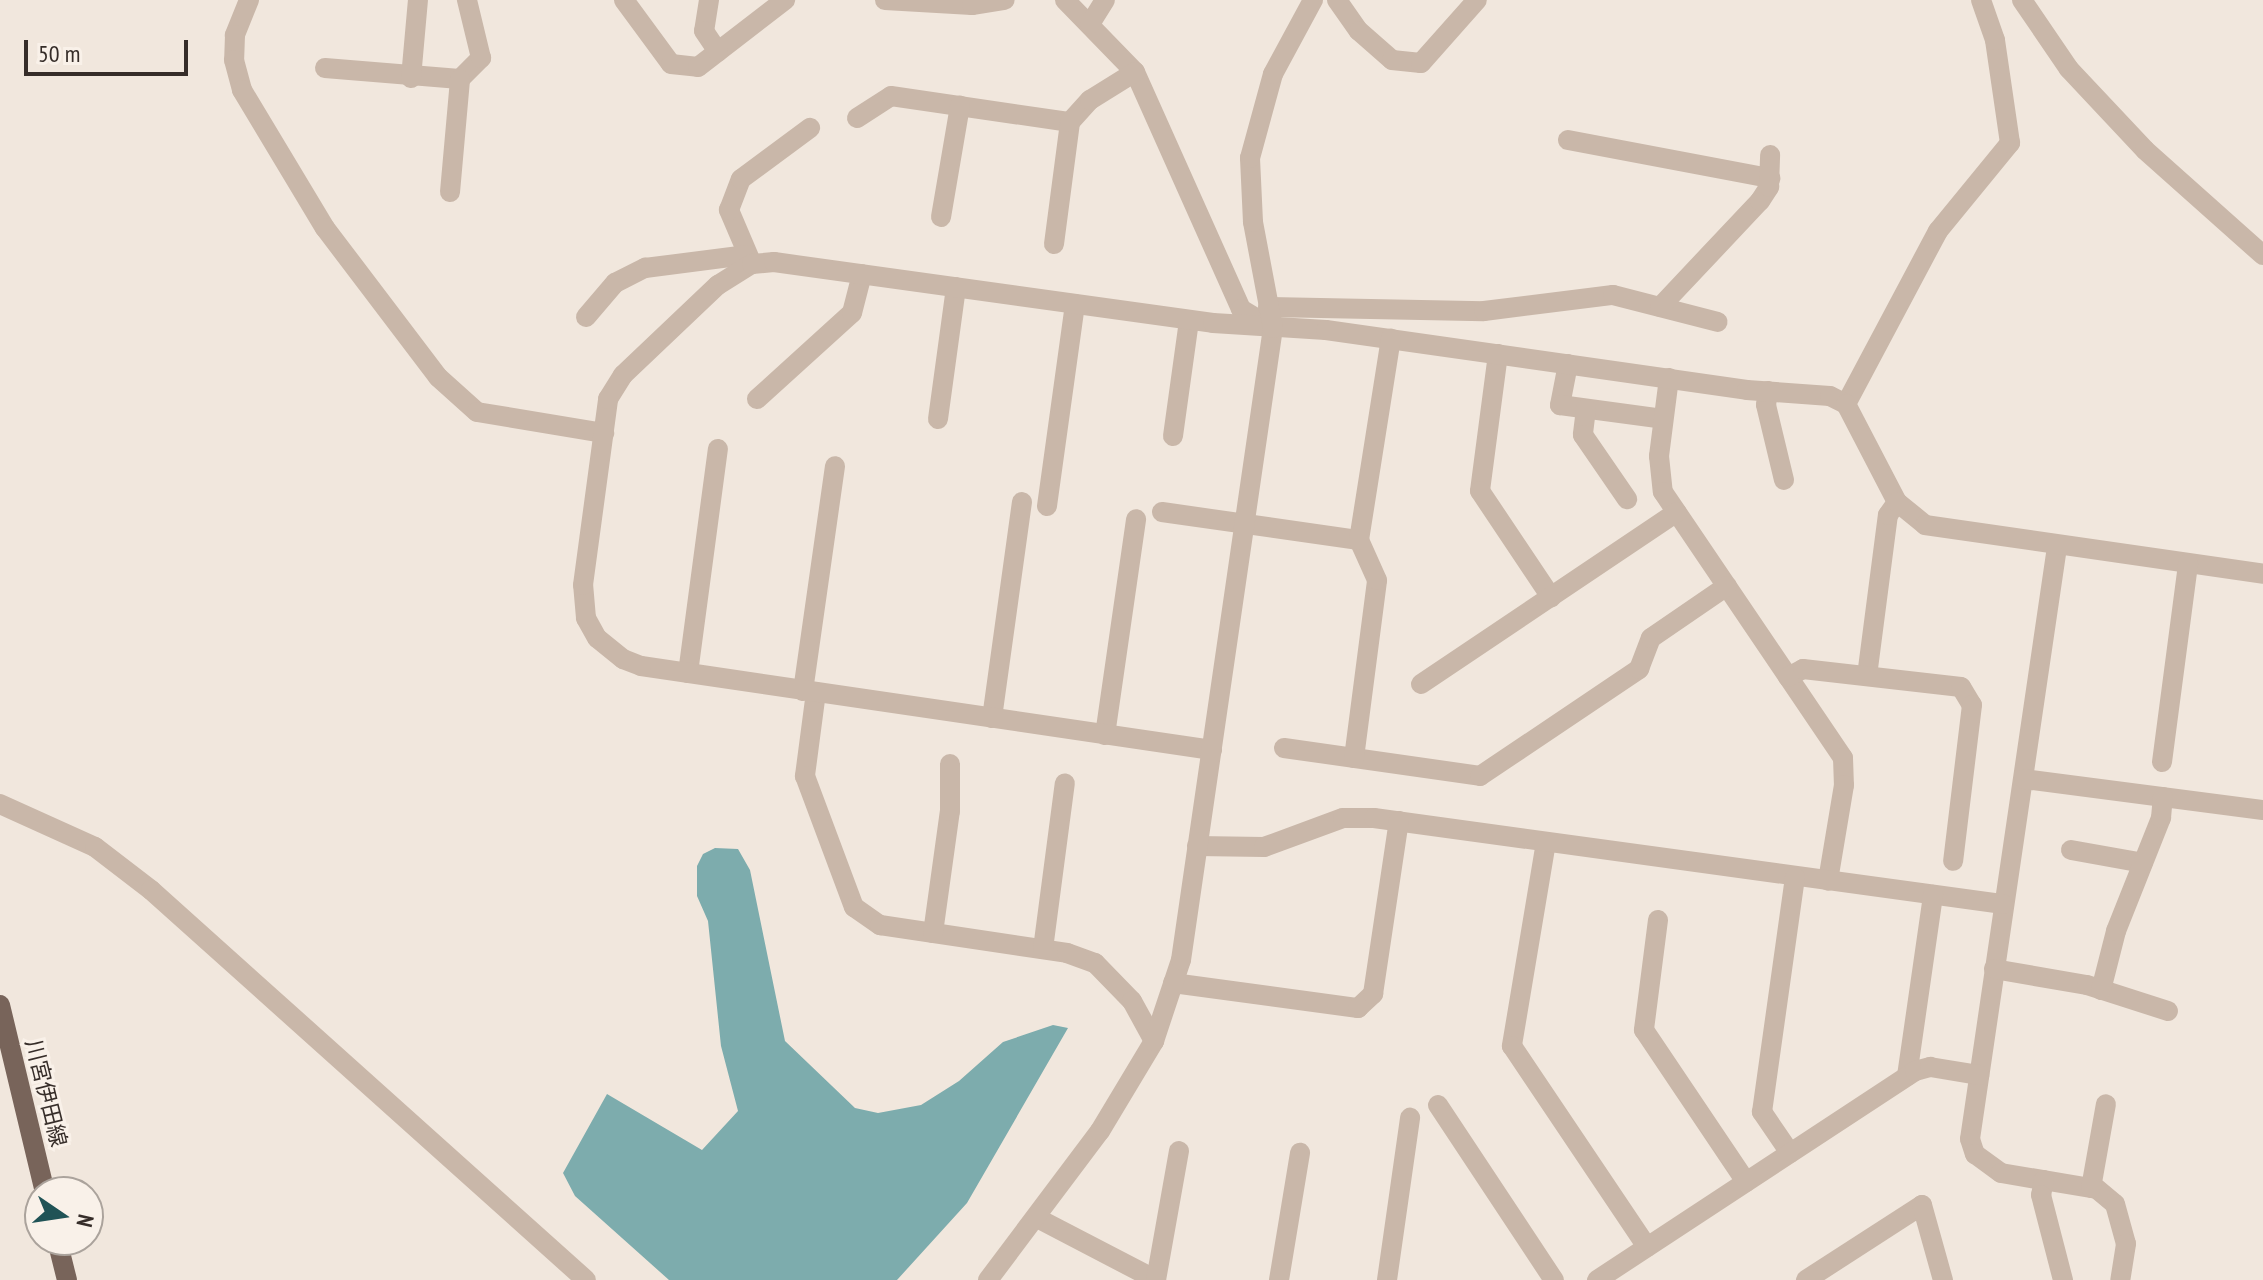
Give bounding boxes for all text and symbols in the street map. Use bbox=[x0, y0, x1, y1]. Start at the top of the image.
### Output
scale bar bbox=[28, 24, 192, 74]
text: 50 m bbox=[38, 38, 80, 69]
street label: 川宮伊田線 bbox=[20, 1036, 72, 1150]
north arrow bbox=[24, 1176, 104, 1256]
text: N bbox=[70, 1212, 100, 1230]

